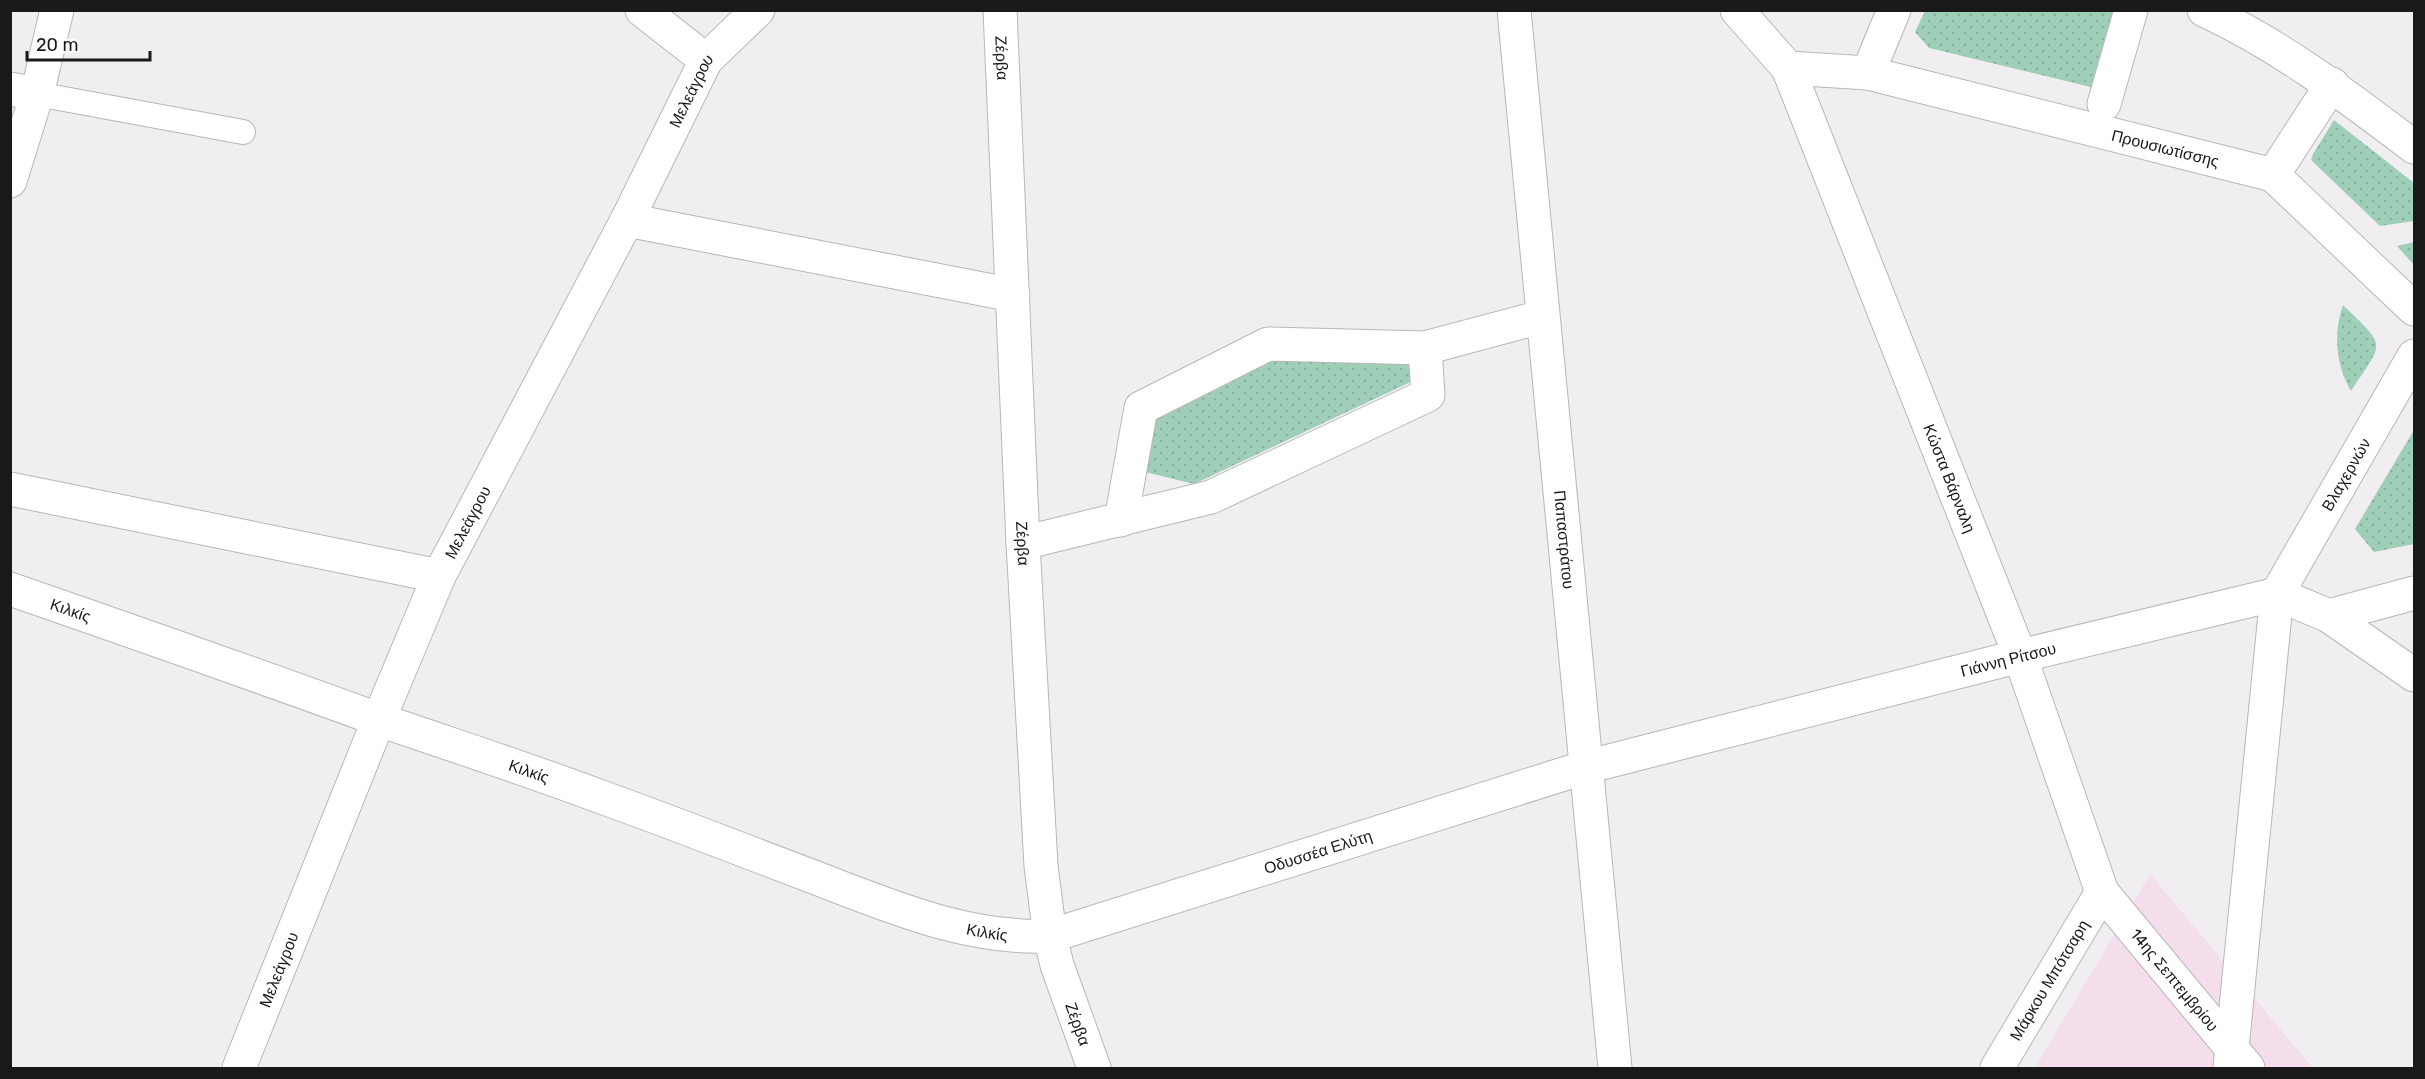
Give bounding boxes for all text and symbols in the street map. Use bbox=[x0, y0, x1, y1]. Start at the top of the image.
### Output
scale bar bbox=[27, 24, 150, 62]
text: 20 m bbox=[36, 34, 78, 56]
street label: Ζέρβα bbox=[991, 35, 1012, 81]
street label: Μελεάγρου bbox=[665, 50, 717, 131]
street label: Προυσιωτίσσης bbox=[2109, 126, 2221, 171]
street label: Κώστα Βάρναλη bbox=[1919, 421, 1979, 536]
street label: Βλαχερνών bbox=[2318, 435, 2375, 514]
street label: Μελεάγρου bbox=[441, 483, 495, 562]
street label: Παπαστράτου bbox=[1550, 489, 1578, 590]
street label: Ζέρβα bbox=[1012, 521, 1033, 566]
street label: Κιλκίς bbox=[48, 595, 93, 626]
street label: Γιάννη Ρίτσου bbox=[1959, 639, 2058, 681]
street label: Κιλκίς bbox=[506, 756, 552, 787]
street label: Οδυσσέα Ελύτη bbox=[1261, 826, 1374, 878]
street label: Μάρκου Μπότσαρη bbox=[2006, 917, 2093, 1044]
street label: Κιλκίς bbox=[965, 920, 1009, 945]
street label: 14ης Σεπτεμβρίου bbox=[2126, 925, 2222, 1035]
street label: Μελεάγρου bbox=[255, 929, 303, 1010]
street label: Ζέρβα bbox=[1061, 1000, 1094, 1048]

